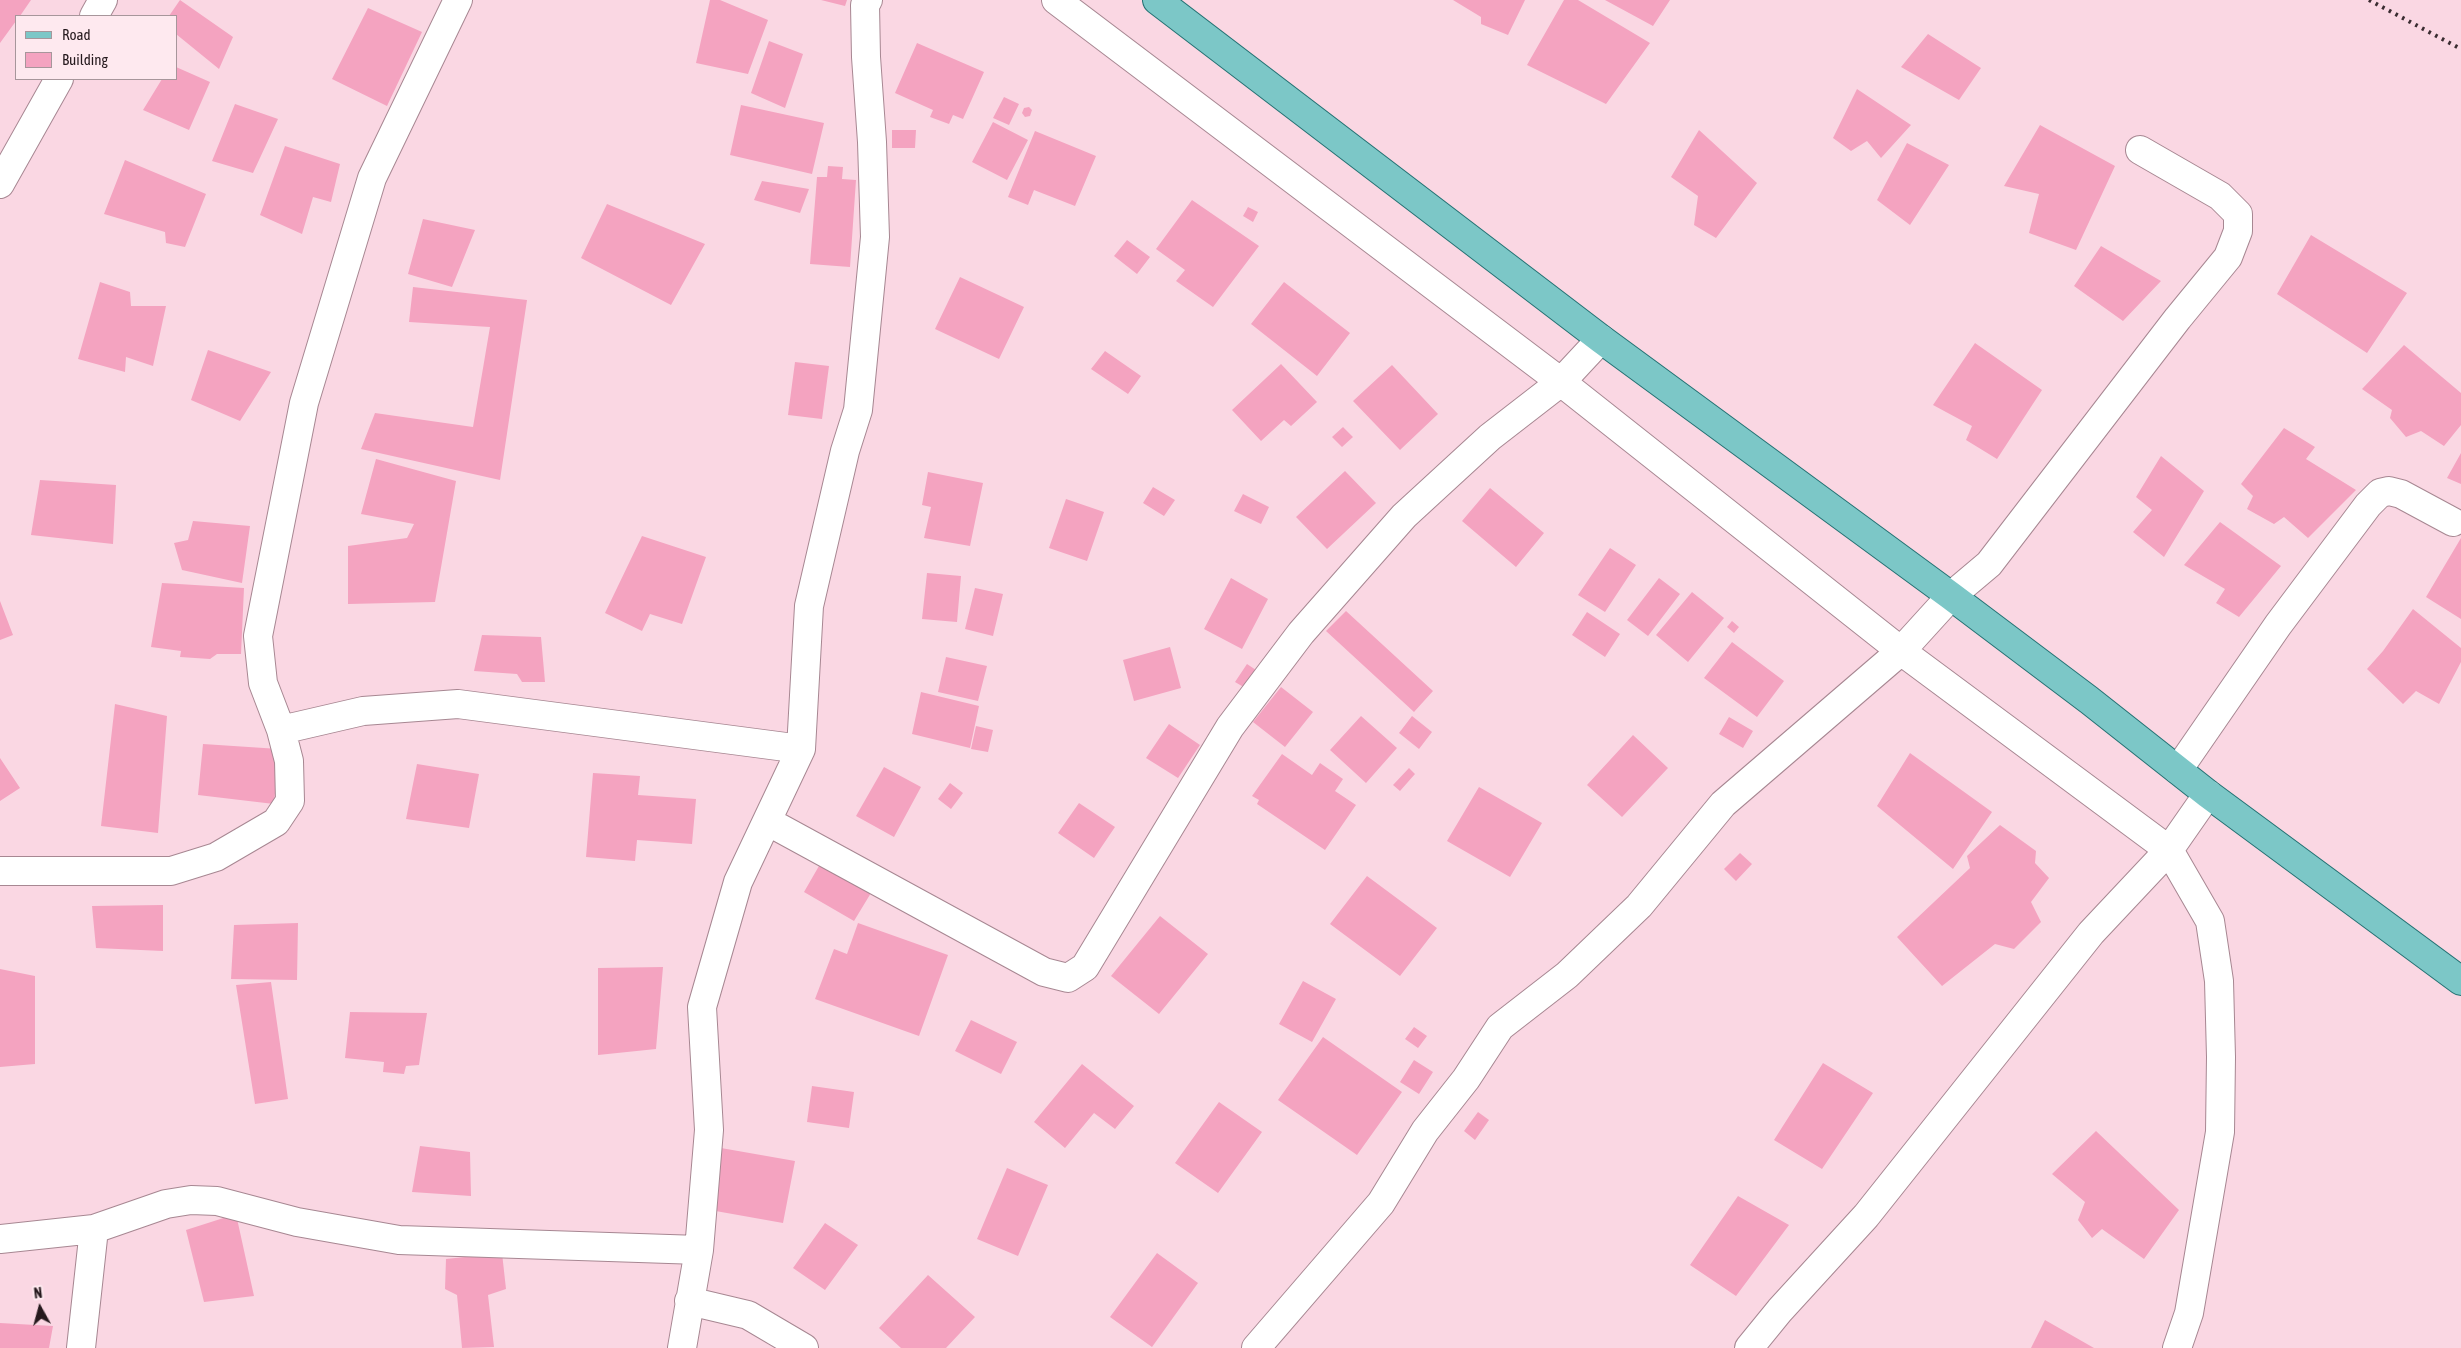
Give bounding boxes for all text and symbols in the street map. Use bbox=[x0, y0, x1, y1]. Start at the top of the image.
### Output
legend bbox=[15, 15, 178, 80]
text: Road bbox=[62, 26, 91, 43]
text: Building bbox=[62, 51, 108, 68]
north arrow bbox=[15, 1283, 65, 1333]
text: N bbox=[33, 1285, 43, 1302]

